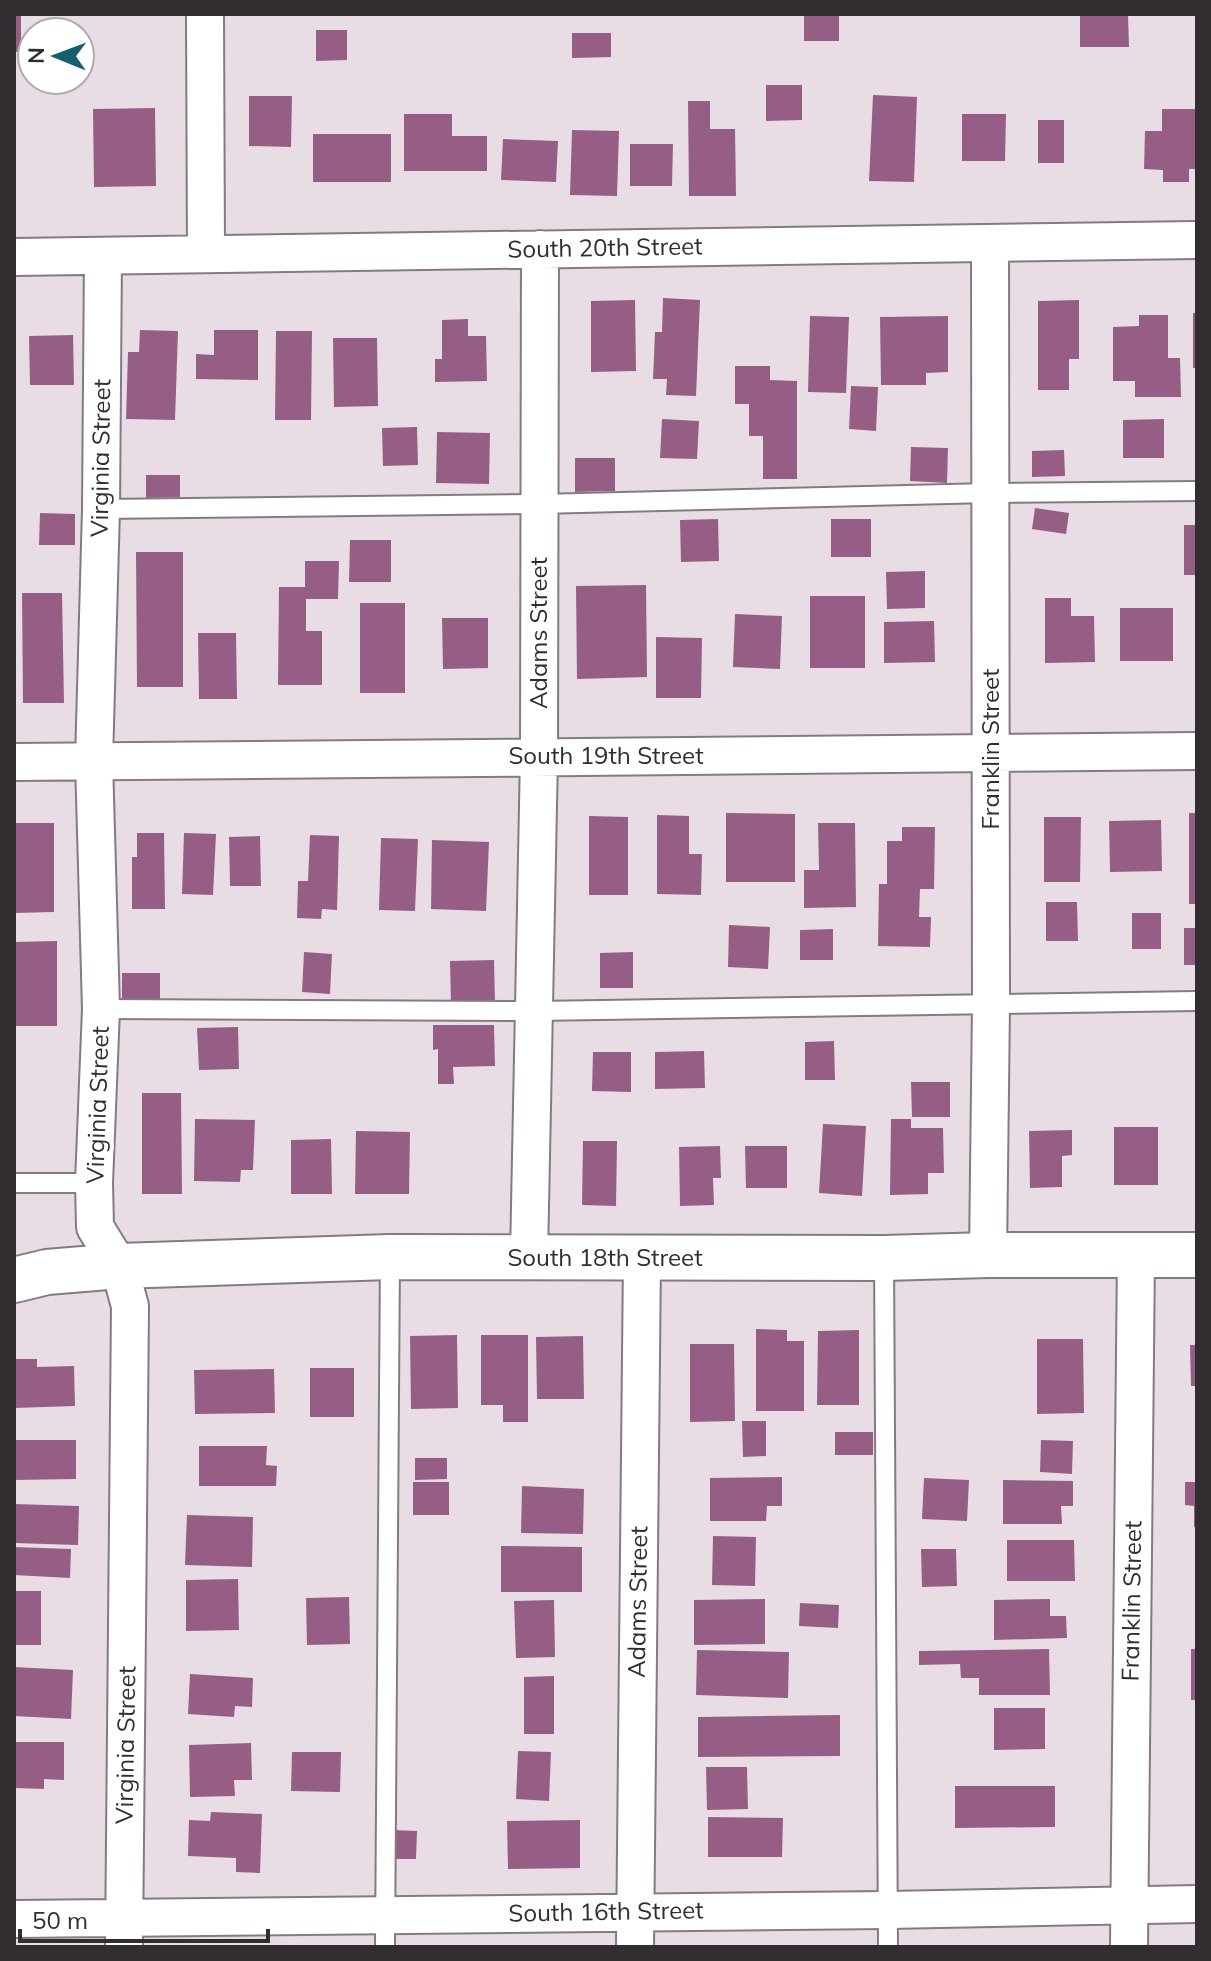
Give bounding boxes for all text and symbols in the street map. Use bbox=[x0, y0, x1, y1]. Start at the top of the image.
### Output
north arrow bbox=[16, 16, 96, 96]
text: N bbox=[22, 47, 50, 64]
street label: South 20th Street bbox=[507, 230, 703, 264]
street label: Virginia Street bbox=[84, 379, 116, 537]
street label: Adams Street bbox=[523, 557, 553, 709]
street label: Franklin Street bbox=[975, 669, 1005, 829]
street label: South 19th Street bbox=[508, 740, 704, 770]
street label: Virginia Street bbox=[79, 1025, 115, 1184]
street label: South 18th Street bbox=[507, 1242, 703, 1272]
street label: Franklin Street bbox=[1115, 1520, 1147, 1682]
street label: Adams Street bbox=[621, 1526, 653, 1678]
street label: Virginia Street bbox=[109, 1666, 141, 1824]
scale bar bbox=[20, 1893, 268, 1943]
street label: South 16th Street bbox=[508, 1894, 704, 1928]
text: 50 m bbox=[32, 1905, 88, 1935]

